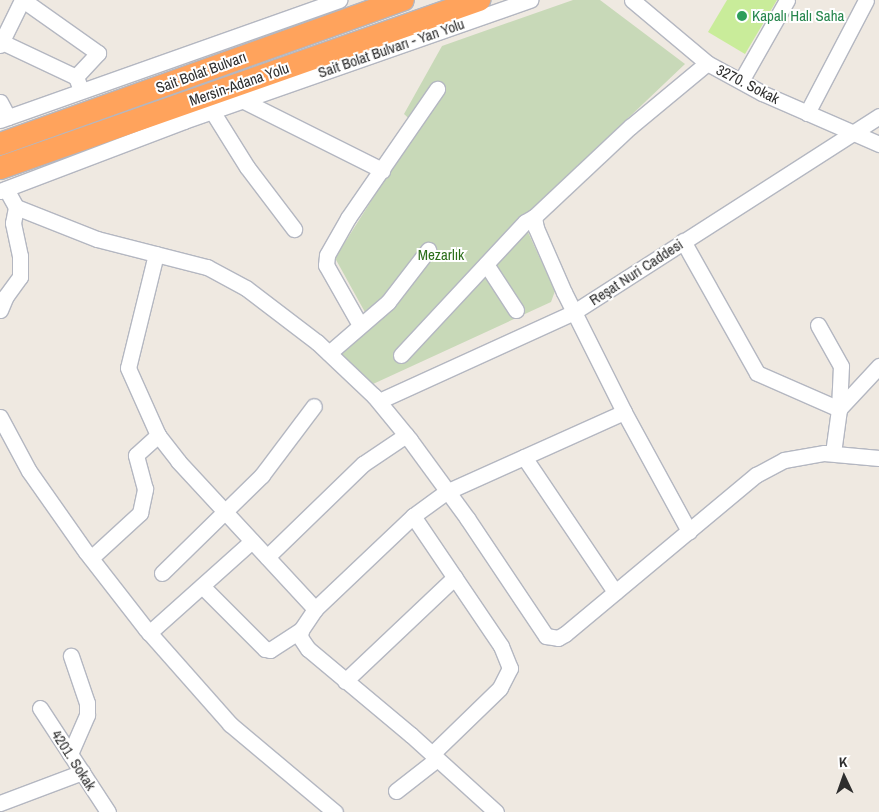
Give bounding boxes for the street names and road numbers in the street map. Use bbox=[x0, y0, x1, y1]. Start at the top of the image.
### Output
street label: Sait Bolat Bulvarı - Yan Yolu bbox=[315, 14, 467, 82]
street label: Sait Bolat Bulvarı bbox=[153, 47, 249, 97]
street label: Mersin-Adana Yolu bbox=[187, 59, 291, 109]
street label: 3270. Sokak bbox=[713, 60, 783, 108]
street label: Reşat Nuri Caddesi bbox=[586, 235, 686, 309]
street label: 4201. Sokak bbox=[48, 726, 100, 794]

